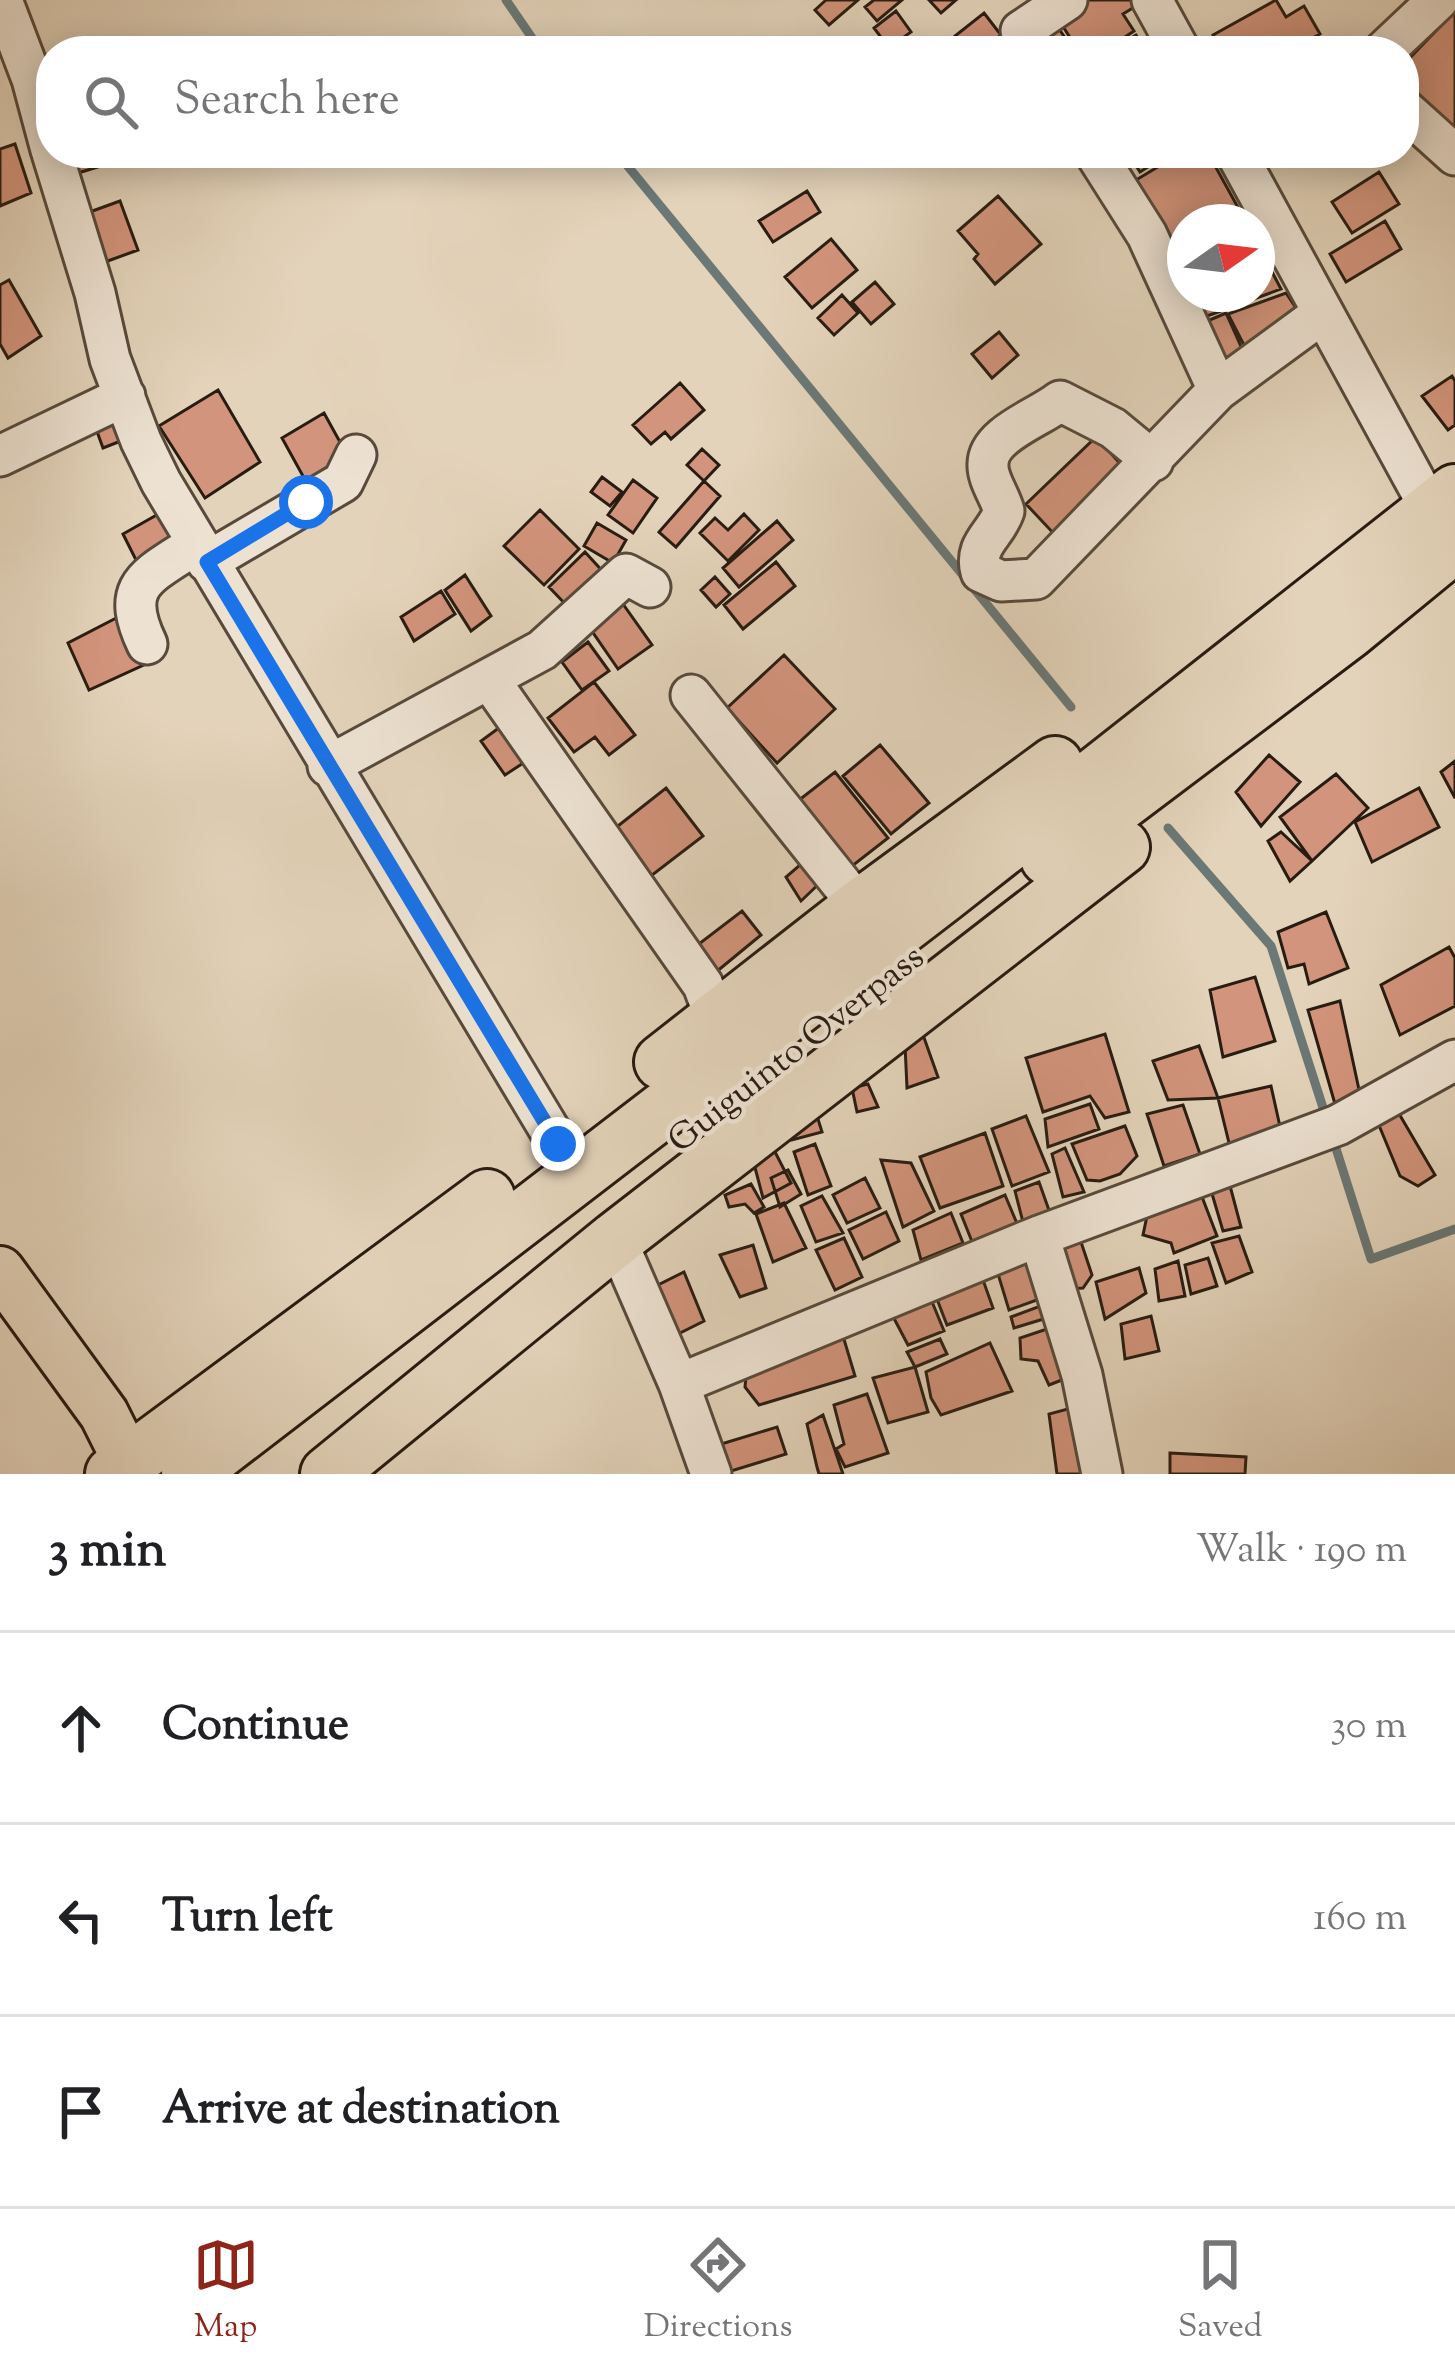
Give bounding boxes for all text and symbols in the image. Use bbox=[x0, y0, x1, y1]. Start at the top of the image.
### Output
search box bbox=[36, 36, 1419, 168]
icon: search bbox=[78, 69, 144, 135]
text: Search here bbox=[174, 70, 400, 135]
north arrow bbox=[1167, 204, 1275, 312]
route start bbox=[279, 475, 333, 529]
street label: Guiguinto Overpass bbox=[658, 933, 936, 1167]
route end bbox=[531, 1117, 585, 1171]
text: 3 min bbox=[48, 1516, 166, 1589]
text: Walk · 190 m bbox=[1196, 1524, 1407, 1580]
icon: ahead bbox=[48, 1695, 114, 1761]
text: Continue bbox=[162, 1695, 349, 1760]
text: 30 m bbox=[1330, 1700, 1407, 1756]
icon: left bbox=[48, 1887, 114, 1953]
text: Turn left bbox=[162, 1887, 333, 1952]
text: 160 m bbox=[1313, 1892, 1407, 1948]
icon: arrive bbox=[48, 2079, 114, 2145]
text: Arrive at destination bbox=[162, 2079, 560, 2144]
tab: Map bbox=[193, 2232, 259, 2352]
tab: Directions bbox=[644, 2232, 793, 2352]
tab: Saved bbox=[1178, 2232, 1262, 2352]

